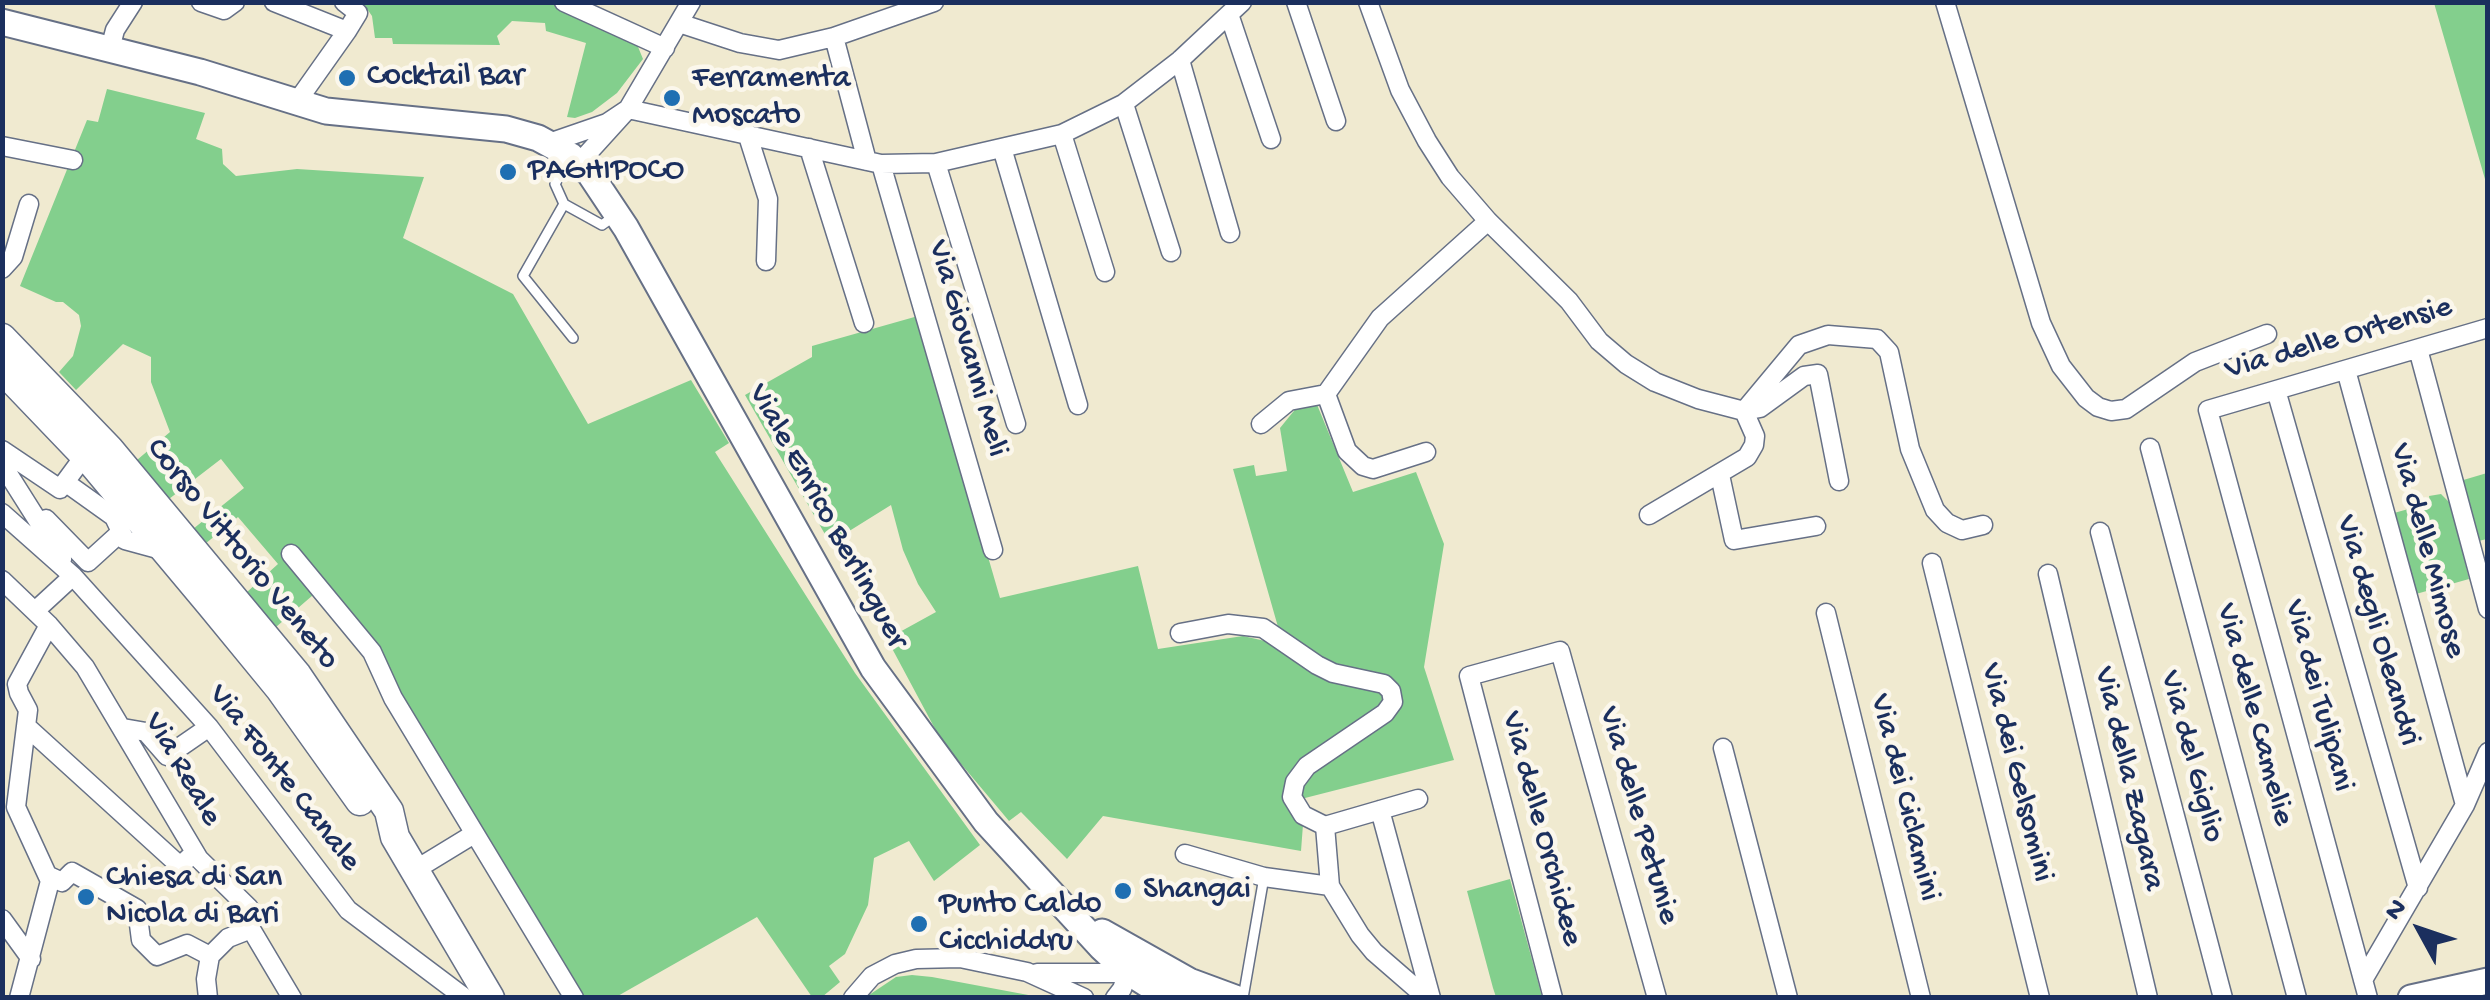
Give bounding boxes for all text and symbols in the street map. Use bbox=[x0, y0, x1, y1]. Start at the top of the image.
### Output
place label: Cocktail Bar bbox=[367, 59, 524, 97]
place label: Ferramenta Moscato bbox=[692, 61, 851, 136]
marker: Cocktail Bar bbox=[336, 67, 358, 89]
marker: Ferramenta Moscato bbox=[661, 87, 683, 109]
place label: PAGHIPOCO bbox=[528, 153, 684, 191]
marker: PAGHIPOCO bbox=[497, 161, 519, 183]
street label: Via Giovanni Meli bbox=[917, 236, 1015, 462]
street label: Via delle Ortensie bbox=[2221, 289, 2457, 391]
street label: Viale Enrico Berlinguer bbox=[737, 378, 915, 656]
street label: Corso Vittorio Veneto bbox=[136, 431, 346, 679]
street label: Via delle Mimose bbox=[2379, 440, 2473, 662]
street label: Via degli Oleandri bbox=[2325, 511, 2427, 751]
street label: Via dei Tulipani bbox=[2273, 596, 2361, 796]
street label: Via delle Camelie bbox=[2205, 600, 2301, 830]
street label: Via dei Gelsomini bbox=[1969, 660, 2061, 886]
street label: Via della Zagara bbox=[2083, 663, 2171, 895]
street label: Via del Giglio bbox=[2149, 667, 2231, 847]
street label: Via Fonte Canale bbox=[198, 678, 368, 880]
street label: Via dei Ciclamini bbox=[1859, 691, 1947, 905]
street label: Via delle Petunie bbox=[1588, 703, 1686, 929]
street label: Via Reale bbox=[133, 706, 229, 834]
street label: Via delle Orchidee bbox=[1490, 708, 1590, 950]
place label: Chiesa di San Nicola di Bari bbox=[106, 860, 282, 935]
place label: Shangai bbox=[1143, 872, 1251, 910]
marker: Shangai bbox=[1112, 880, 1134, 902]
north arrow bbox=[2370, 880, 2470, 980]
marker: Chiesa di San Nicola di Bari bbox=[75, 886, 97, 908]
place label: Punto Caldo Cicchiddru bbox=[939, 887, 1102, 962]
text: N bbox=[2378, 893, 2415, 928]
marker: Punto Caldo Cicchiddru bbox=[908, 913, 930, 935]

